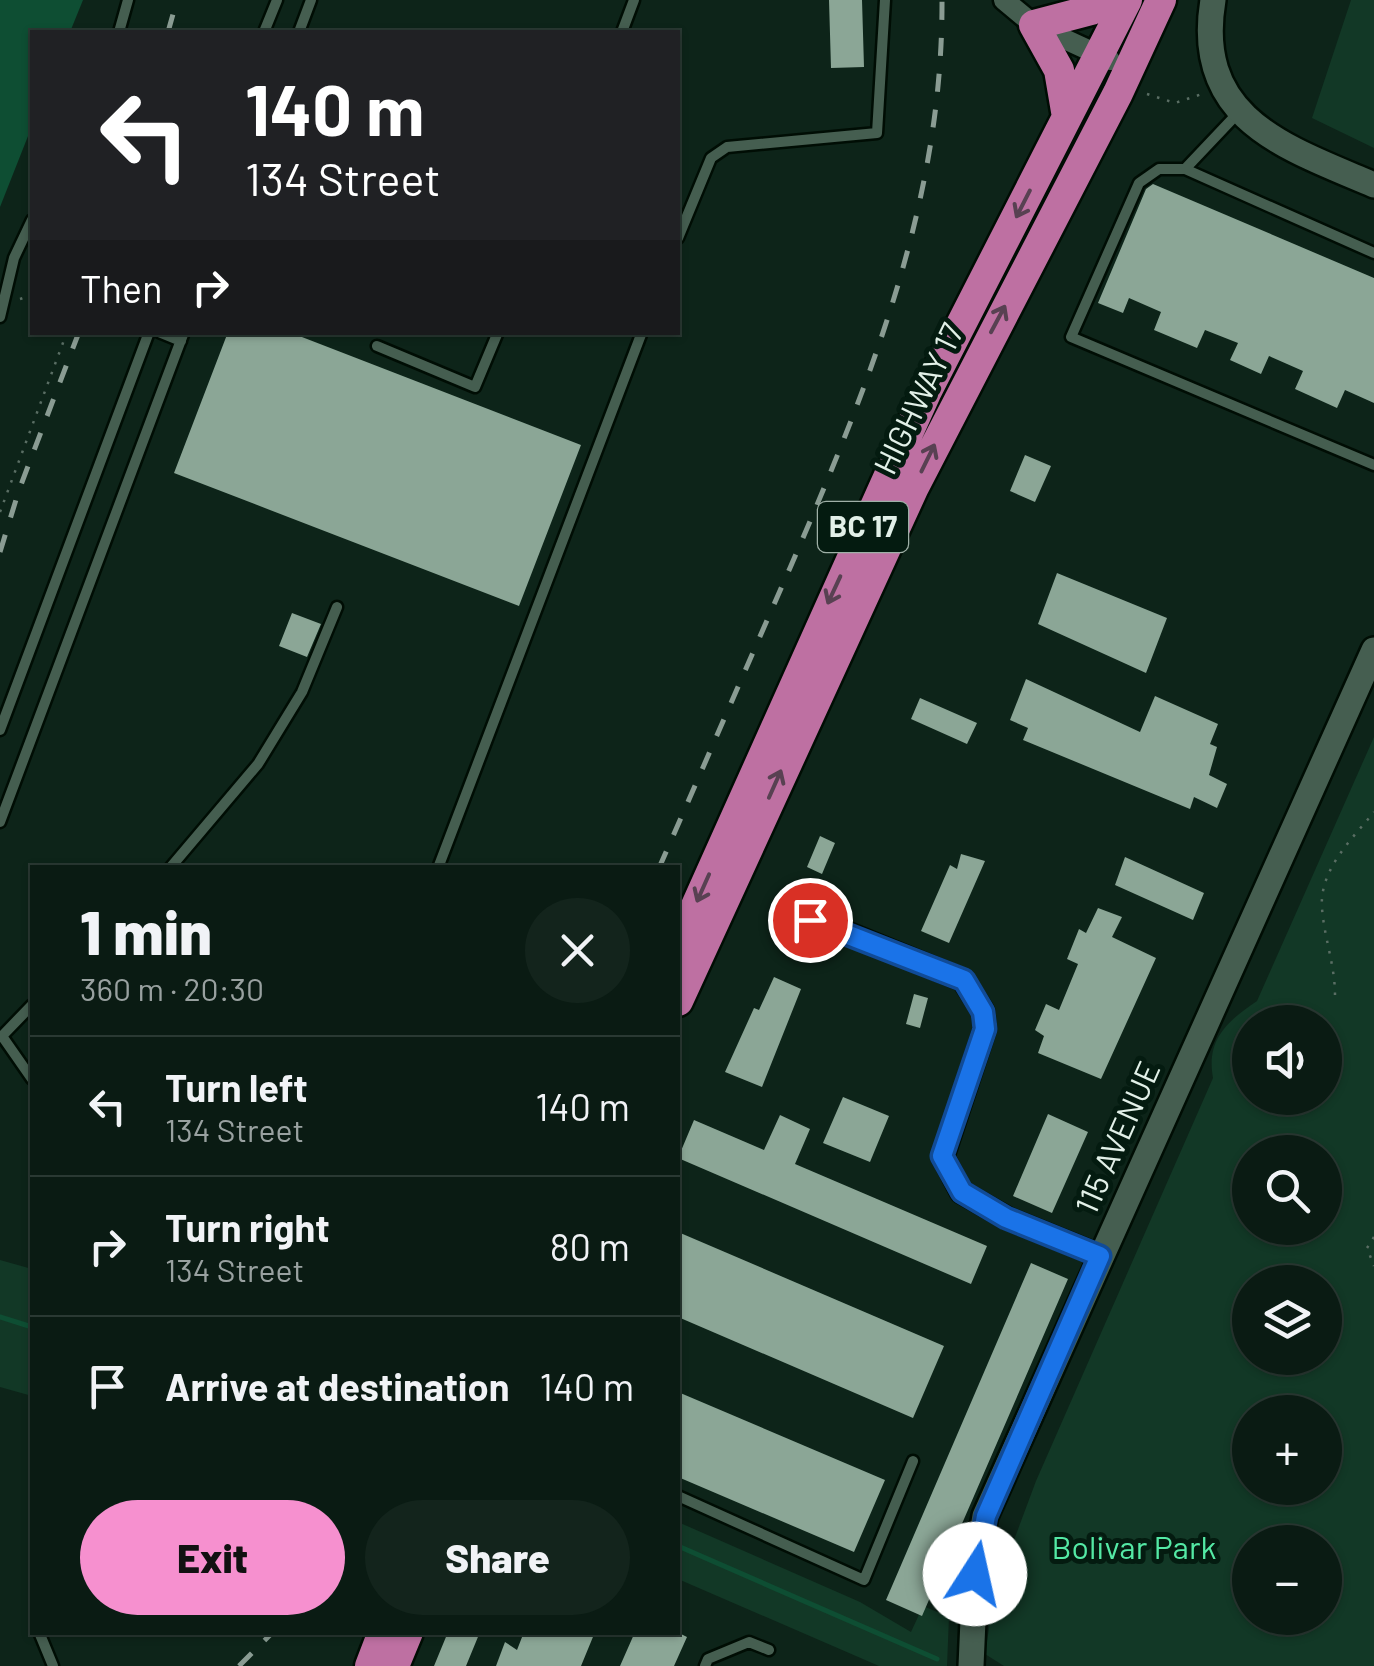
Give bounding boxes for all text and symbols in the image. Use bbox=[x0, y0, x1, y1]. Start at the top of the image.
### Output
text: 140 m bbox=[245, 66, 424, 150]
icon: left bbox=[80, 70, 210, 200]
text: 134 Street bbox=[245, 151, 441, 205]
one-way arrow bbox=[1013, 189, 1032, 218]
icon: right bbox=[183, 260, 238, 315]
text: Then bbox=[80, 265, 163, 311]
one-way arrow bbox=[989, 305, 1008, 335]
street label: HIGHWAY 17 bbox=[864, 317, 970, 480]
one-way arrow bbox=[919, 444, 938, 473]
road number: BC 17 bbox=[818, 502, 908, 552]
one-way arrow bbox=[824, 574, 842, 605]
one-way arrow bbox=[767, 770, 786, 800]
one-way arrow bbox=[693, 872, 711, 903]
pin bbox=[768, 878, 853, 963]
icon: arrive bbox=[783, 893, 838, 948]
text: 1 min bbox=[80, 895, 212, 967]
button: close bbox=[525, 898, 630, 1003]
text: 360 m · 20:30 bbox=[80, 969, 264, 1007]
map controls bbox=[1232, 1005, 1342, 1635]
button: sound bbox=[1232, 1005, 1342, 1115]
street label: 115 AVENUE bbox=[1066, 1055, 1167, 1219]
text: Turn left bbox=[165, 1064, 308, 1110]
icon: left bbox=[80, 1079, 135, 1134]
text: 140 m bbox=[535, 1083, 630, 1129]
text: 134 Street bbox=[165, 1110, 304, 1148]
button: search bbox=[1232, 1135, 1342, 1245]
text: Turn right bbox=[165, 1204, 330, 1250]
icon: right bbox=[80, 1219, 135, 1274]
text: 80 m bbox=[550, 1223, 630, 1269]
text: 134 Street bbox=[165, 1250, 304, 1288]
button: layers bbox=[1232, 1265, 1342, 1375]
icon: arrive bbox=[80, 1359, 135, 1414]
text: Arrive at destination bbox=[165, 1363, 510, 1409]
text: 140 m bbox=[540, 1363, 634, 1409]
button: + bbox=[1232, 1395, 1342, 1505]
button: Exit bbox=[80, 1500, 345, 1615]
button: Share bbox=[365, 1500, 630, 1615]
position arrow bbox=[923, 1522, 1027, 1626]
button: − bbox=[1232, 1525, 1342, 1635]
park label: Bolivar Park bbox=[1051, 1527, 1217, 1565]

